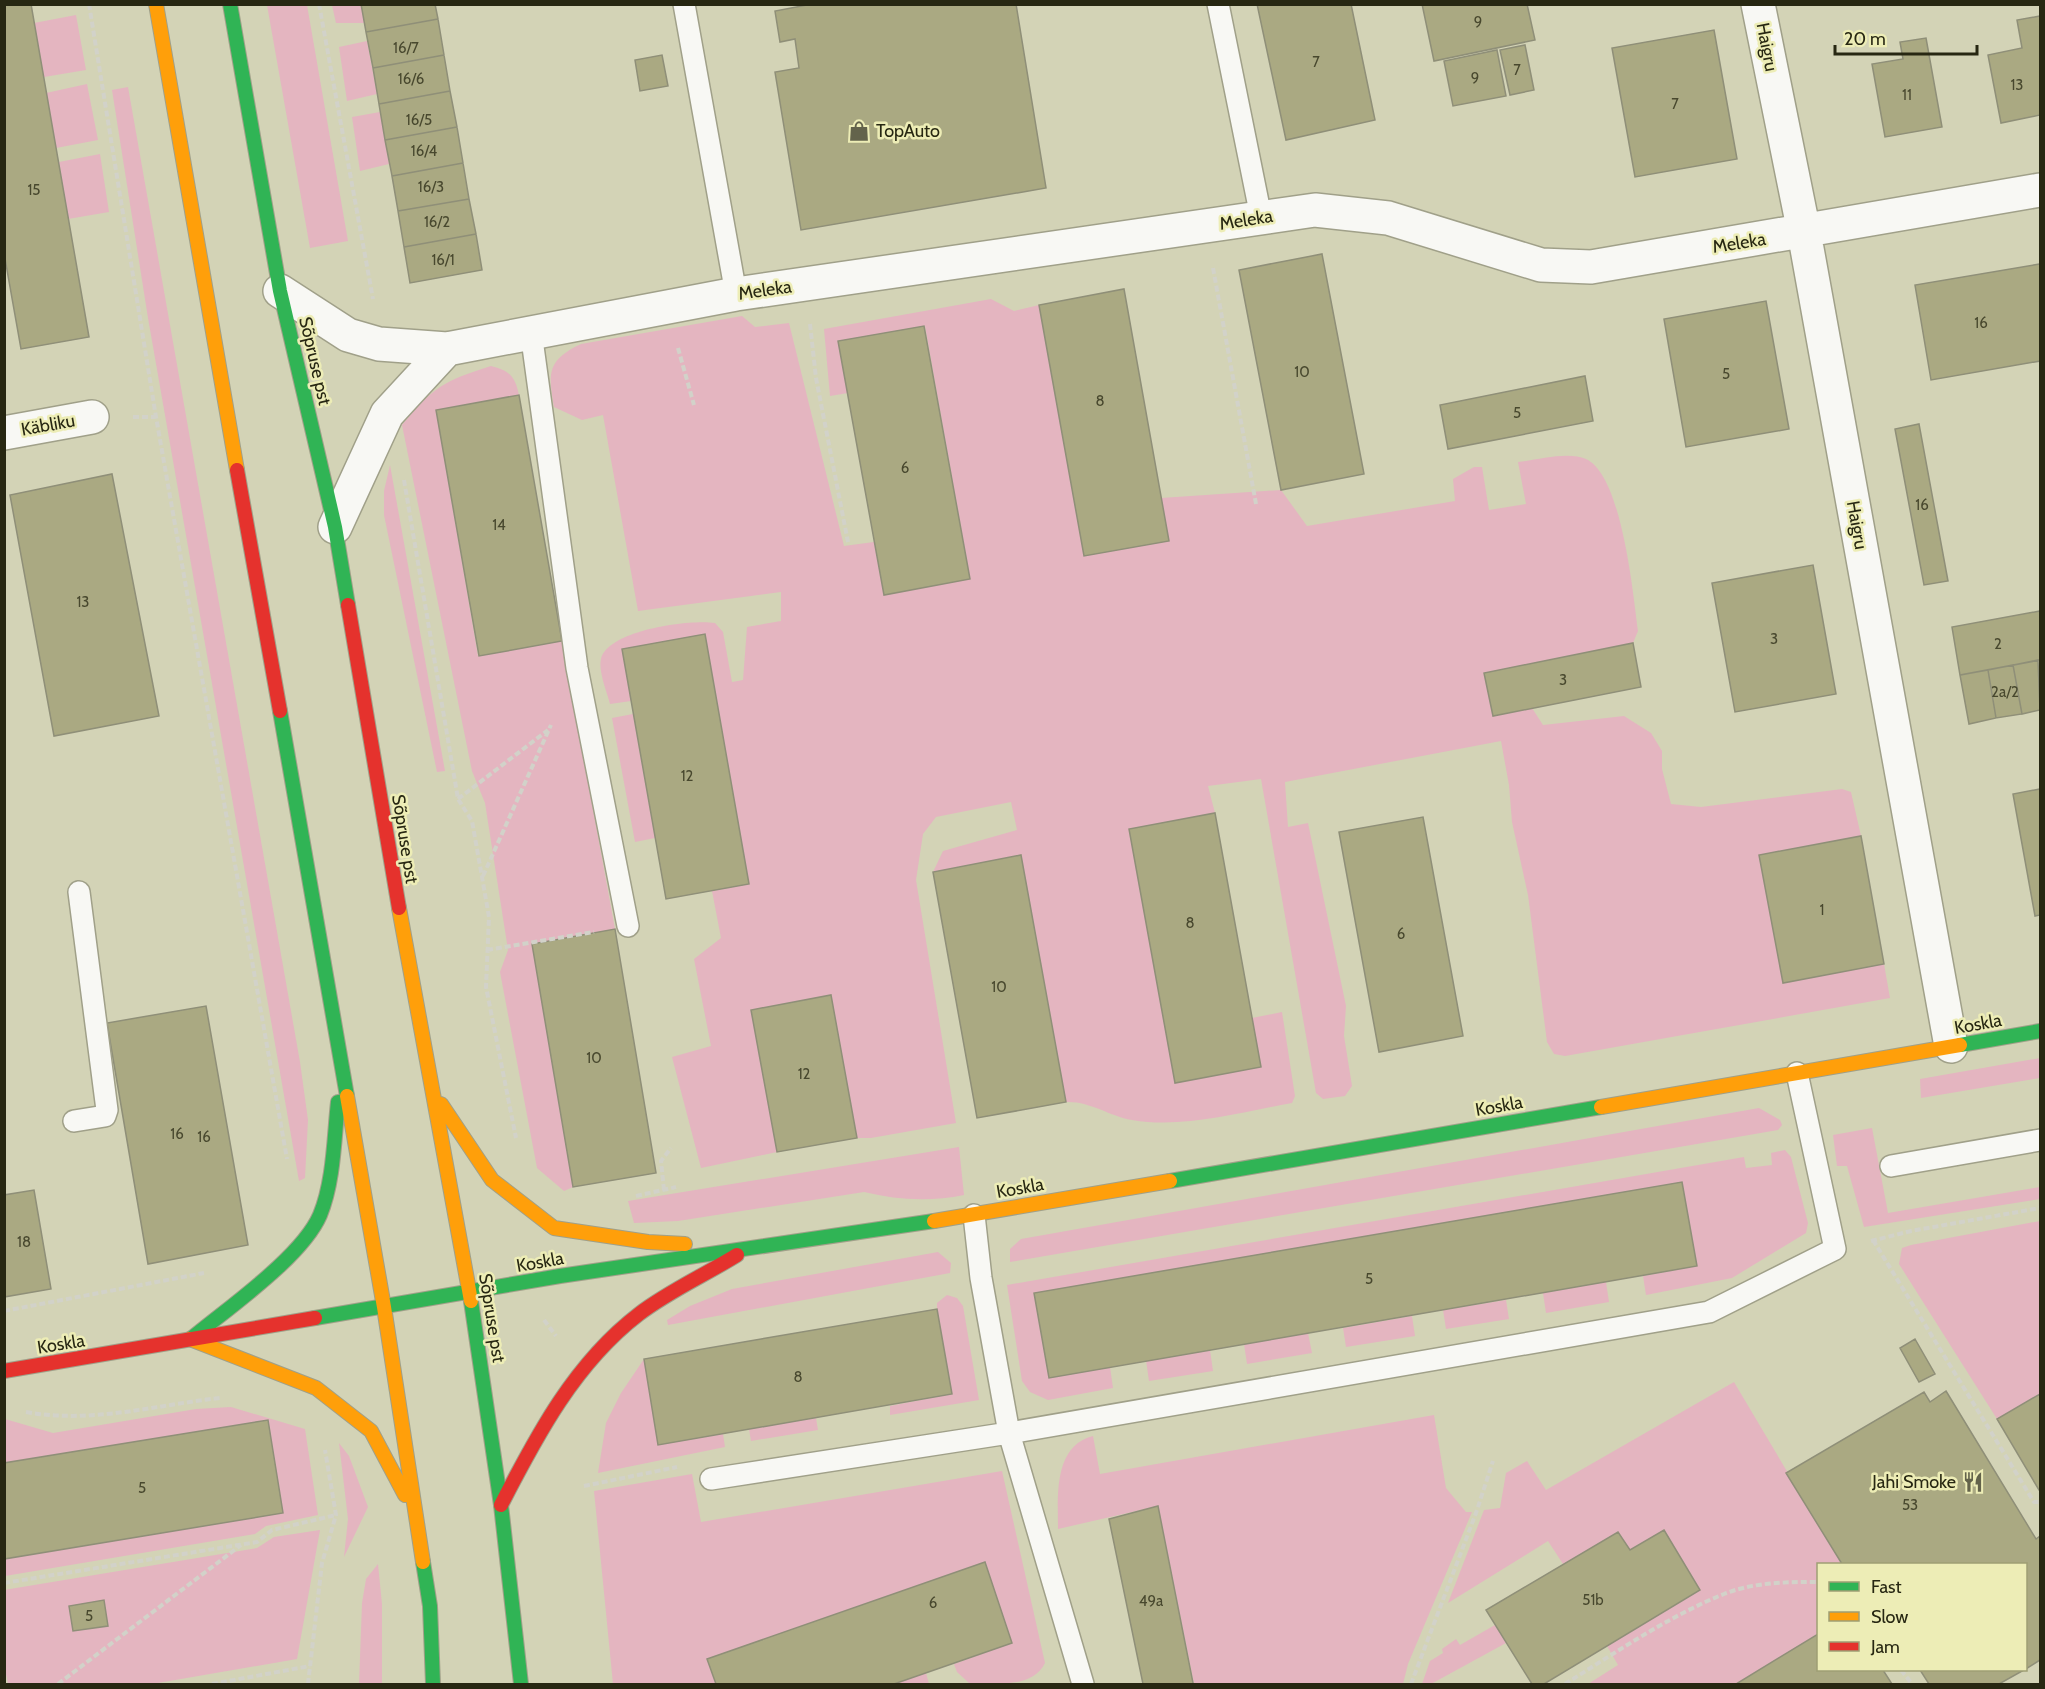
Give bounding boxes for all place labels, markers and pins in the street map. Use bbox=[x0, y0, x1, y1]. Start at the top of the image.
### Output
shop icon: TopAuto bbox=[847, 119, 871, 143]
place label: TopAuto bbox=[876, 120, 940, 142]
restaurant icon: Jahi Smoke bbox=[1961, 1470, 1985, 1494]
place label: Jahi Smoke bbox=[1871, 1471, 1956, 1493]

